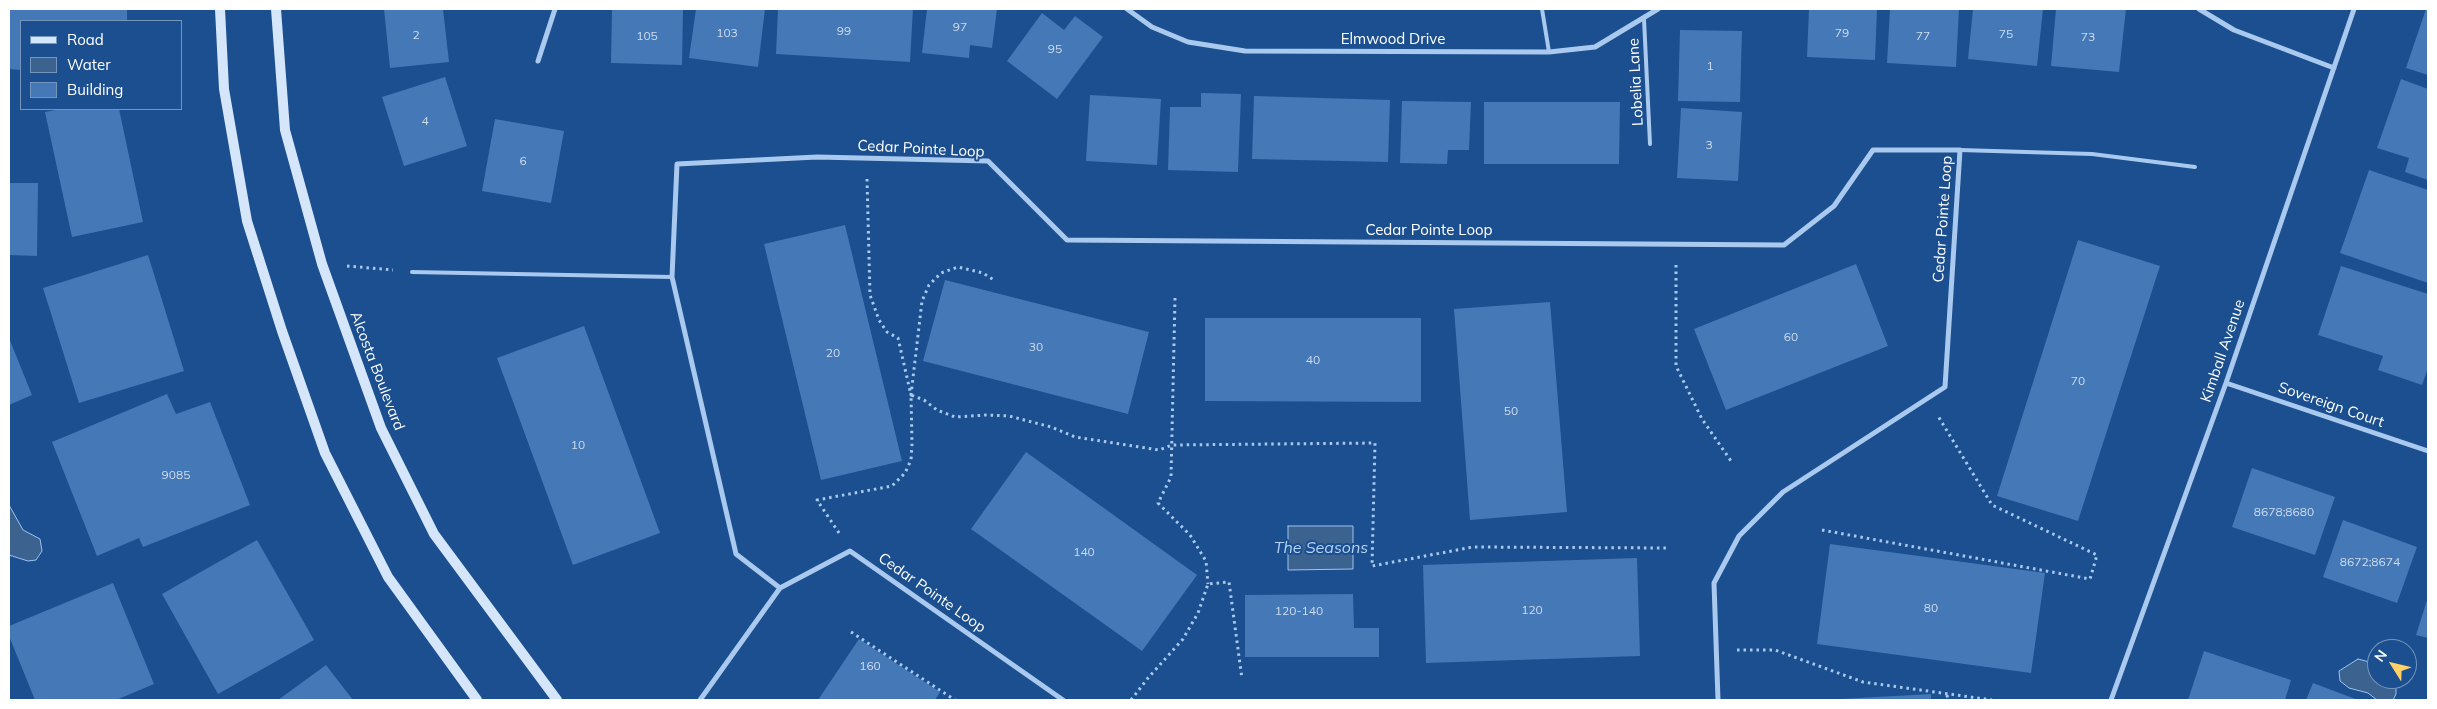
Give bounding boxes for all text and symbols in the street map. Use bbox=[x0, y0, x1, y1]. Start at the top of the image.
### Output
legend bbox=[20, 20, 182, 110]
house number: 97 bbox=[953, 20, 967, 34]
house number: 99 bbox=[837, 24, 851, 38]
house number: 103 bbox=[716, 26, 738, 40]
house number: 79 bbox=[1835, 26, 1849, 40]
house number: 75 bbox=[1999, 27, 2013, 41]
house number: 2 bbox=[412, 28, 420, 42]
house number: 105 bbox=[636, 29, 658, 43]
house number: 77 bbox=[1916, 29, 1930, 43]
text: Road bbox=[67, 30, 104, 49]
street label: Elmwood Drive bbox=[1341, 30, 1445, 48]
house number: 73 bbox=[2081, 30, 2095, 44]
street label: Lobelia Lane bbox=[1625, 38, 1647, 126]
house number: 95 bbox=[1048, 42, 1062, 56]
text: Water bbox=[67, 55, 111, 74]
house number: 1 bbox=[1706, 59, 1714, 73]
text: Building bbox=[67, 80, 123, 99]
house number: 4 bbox=[421, 114, 429, 128]
street label: Cedar Pointe Loop bbox=[857, 137, 985, 161]
house number: 3 bbox=[1705, 138, 1713, 152]
house number: 6 bbox=[519, 154, 527, 168]
street label: Cedar Pointe Loop bbox=[1930, 155, 1956, 283]
street label: Cedar Pointe Loop bbox=[1365, 221, 1493, 239]
street label: Kimball Avenue bbox=[2197, 297, 2249, 405]
street label: Alcosta Boulevard bbox=[346, 309, 408, 433]
house number: 60 bbox=[1784, 330, 1798, 344]
house number: 30 bbox=[1029, 340, 1043, 354]
house number: 20 bbox=[826, 346, 840, 360]
house number: 40 bbox=[1306, 353, 1320, 367]
house number: 70 bbox=[2071, 374, 2085, 388]
street label: Sovereign Court bbox=[2276, 378, 2386, 432]
house number: 50 bbox=[1504, 404, 1518, 418]
house number: 10 bbox=[571, 438, 585, 452]
house number: 9085 bbox=[162, 468, 190, 482]
house number: 8678;8680 bbox=[2254, 505, 2314, 519]
water label: The Seasons bbox=[1274, 538, 1368, 558]
house number: 140 bbox=[1073, 545, 1095, 559]
street label: Cedar Pointe Loop bbox=[875, 549, 989, 637]
house number: 8672;8674 bbox=[2340, 555, 2400, 569]
house number: 80 bbox=[1924, 601, 1938, 615]
house number: 120 bbox=[1521, 603, 1543, 617]
house number: 120-140 bbox=[1275, 604, 1323, 618]
north arrow bbox=[2367, 639, 2417, 689]
text: N bbox=[2370, 646, 2391, 665]
house number: 160 bbox=[859, 659, 881, 673]

